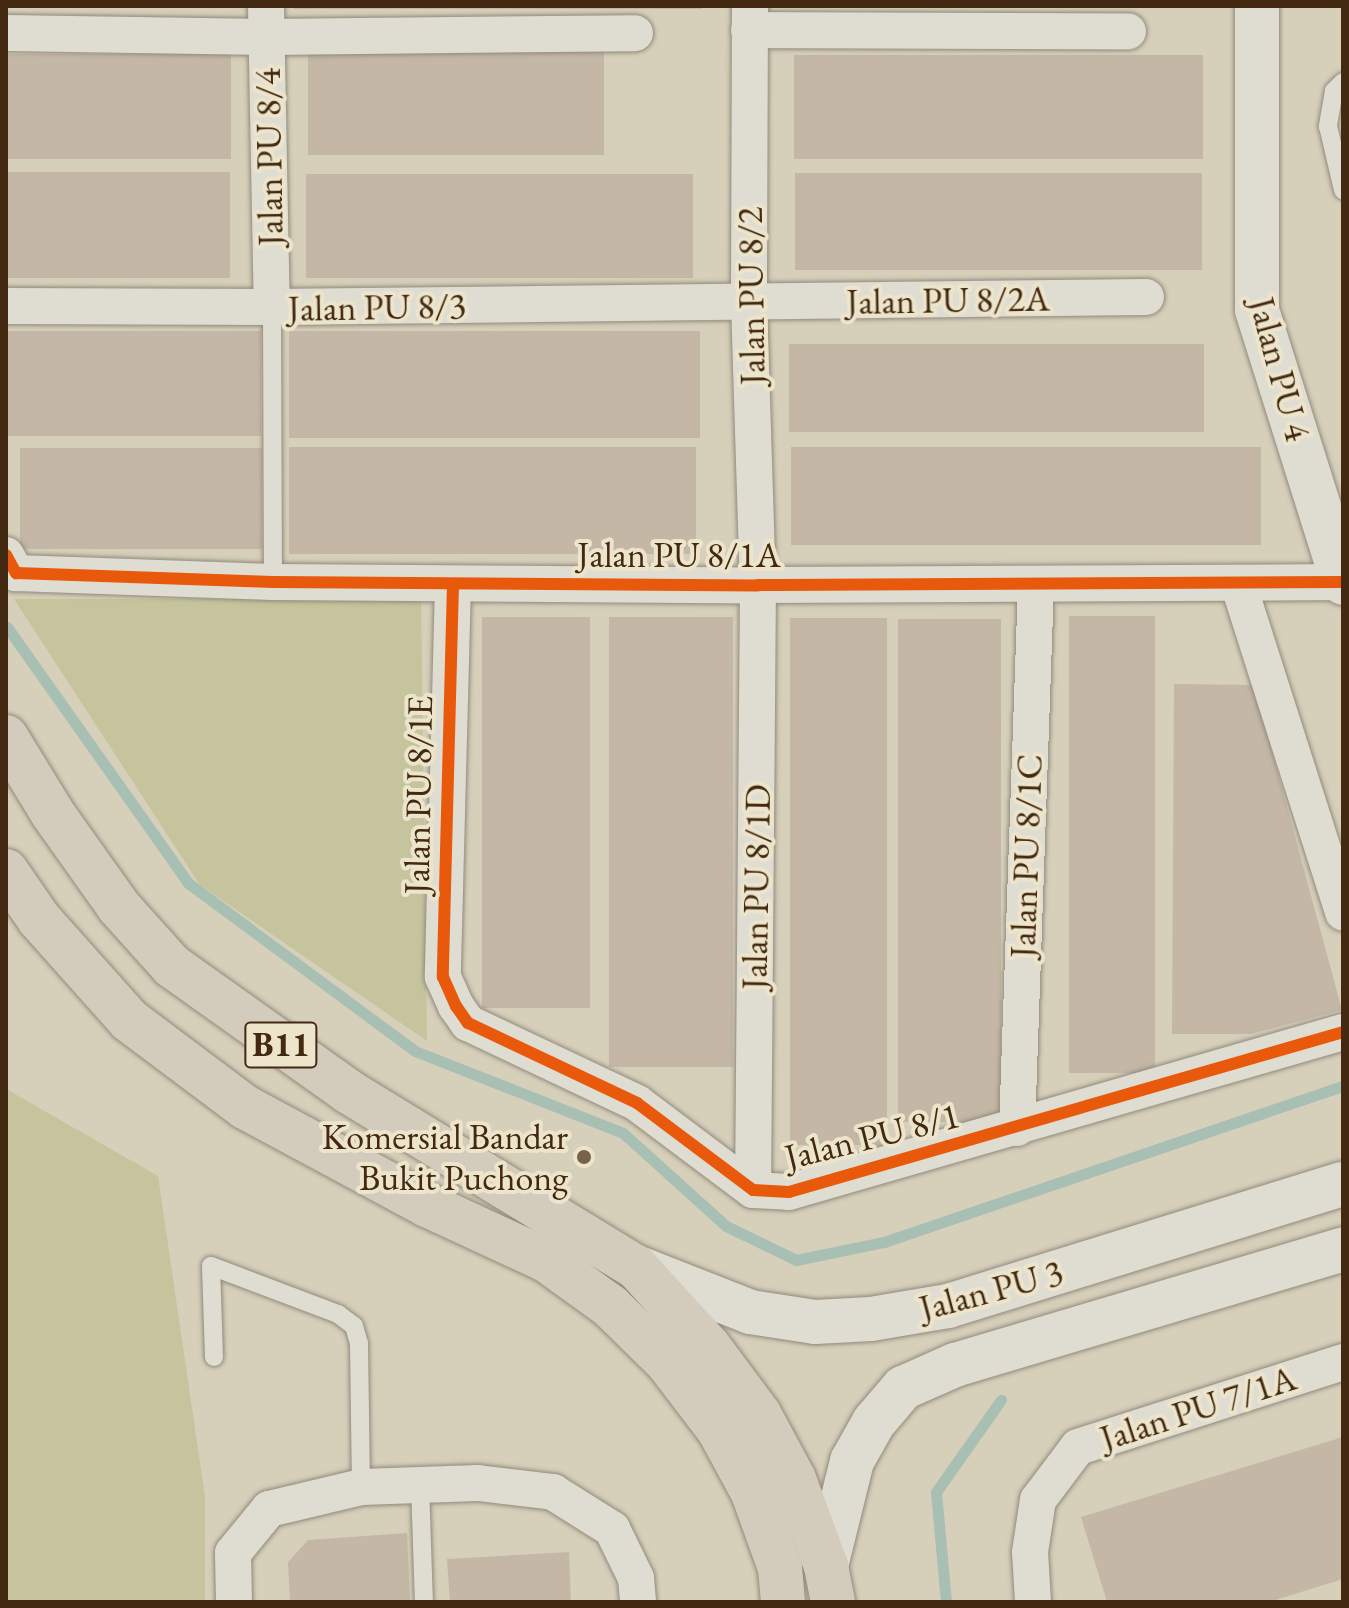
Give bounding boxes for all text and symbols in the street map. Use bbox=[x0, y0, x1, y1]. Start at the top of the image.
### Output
street label: Jalan PU 8/4 bbox=[246, 67, 292, 247]
street label: Jalan PU 8/2 bbox=[728, 206, 774, 386]
street label: Jalan PU 8/2A bbox=[846, 277, 1050, 323]
street label: Jalan PU 8/3 bbox=[287, 284, 467, 330]
street label: Jalan PU 4 bbox=[1240, 293, 1320, 445]
street label: Jalan PU 8/1A bbox=[577, 533, 781, 577]
street label: Jalan PU 8/1E bbox=[395, 695, 441, 895]
street label: Jalan PU 8/1C bbox=[1001, 753, 1051, 959]
street label: Jalan PU 8/1D bbox=[733, 784, 779, 990]
road number: B11 bbox=[243, 1015, 319, 1075]
street label: Jalan PU 8/1 bbox=[780, 1093, 964, 1179]
place label: Komersial Bandar Bukit Puchong bbox=[322, 1114, 568, 1199]
marker: Komersial Bandar Bukit Puchong bbox=[575, 1148, 593, 1166]
street label: Jalan PU 3 bbox=[915, 1250, 1067, 1330]
street label: Jalan PU 7/1A bbox=[1095, 1356, 1301, 1460]

